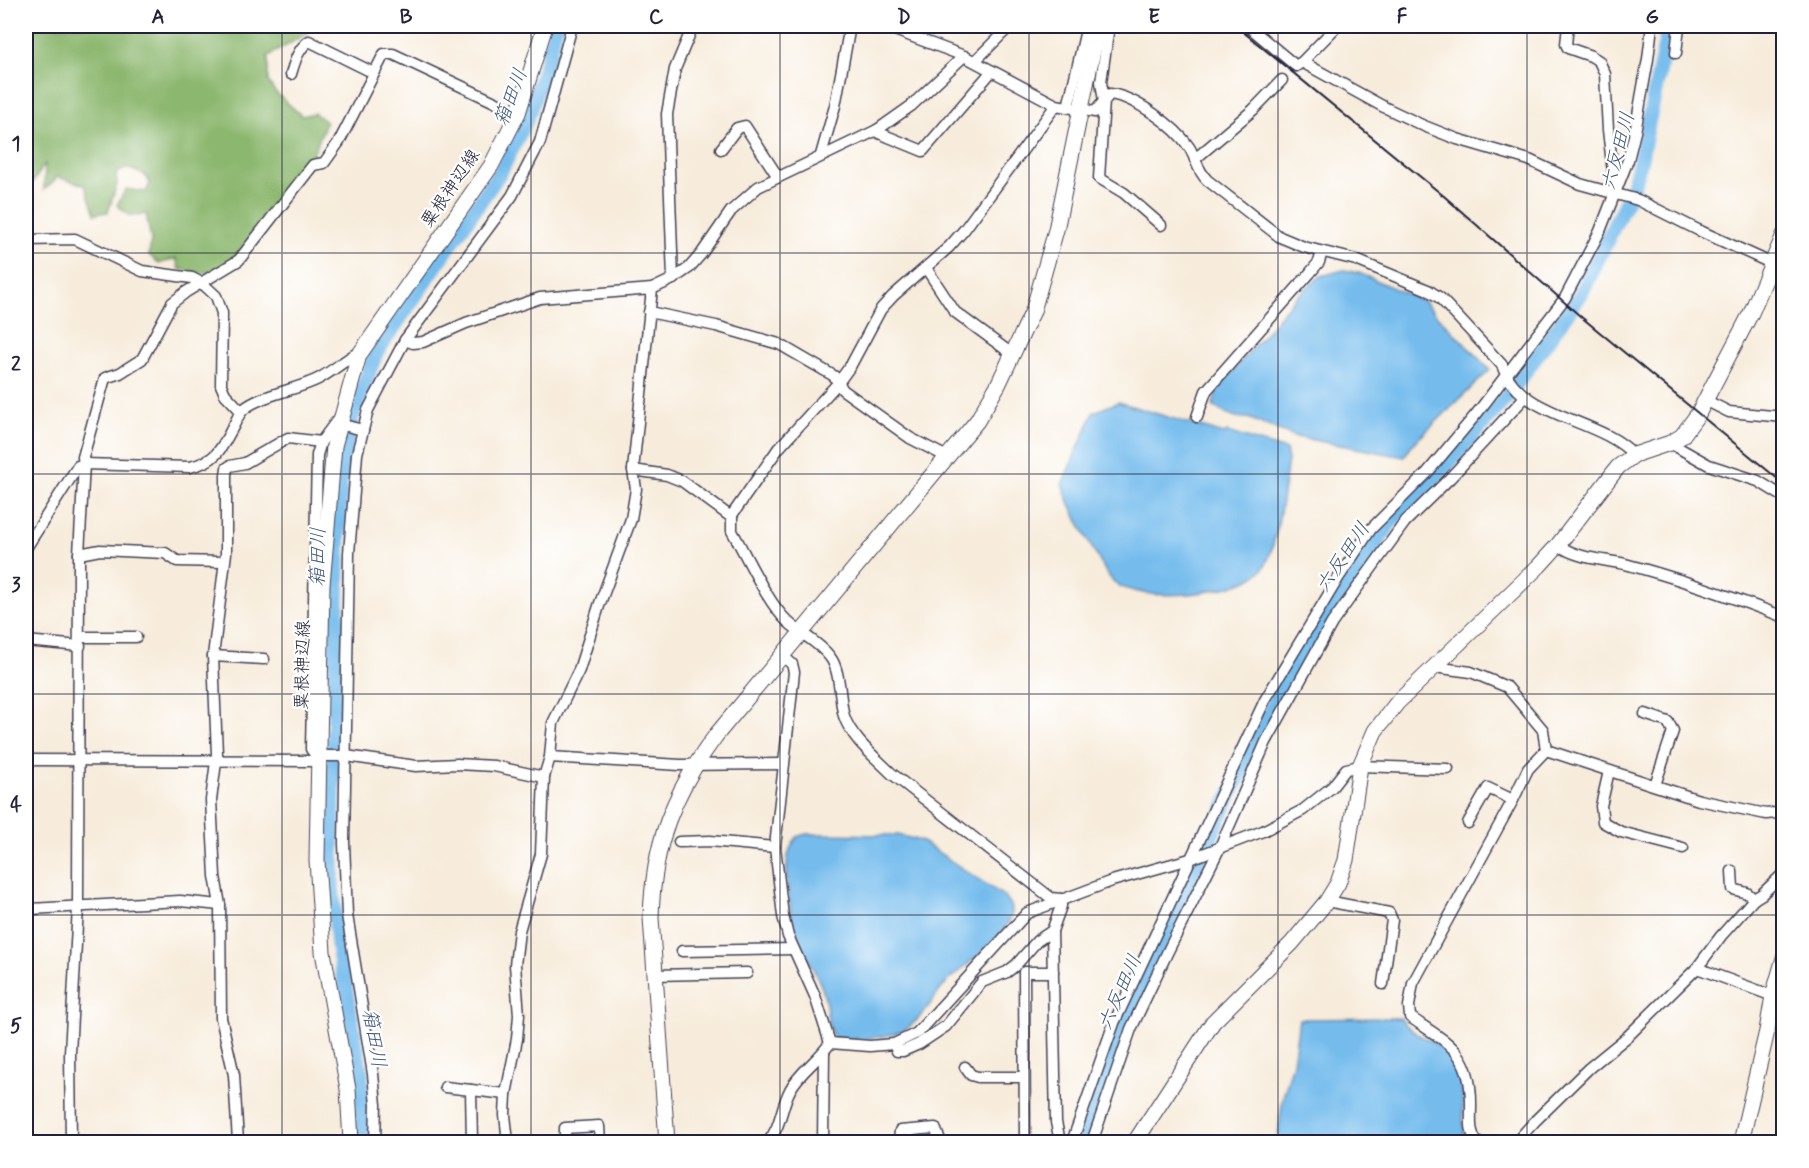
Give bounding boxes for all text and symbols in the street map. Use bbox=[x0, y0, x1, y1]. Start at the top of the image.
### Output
text: A bbox=[151, 4, 165, 31]
text: B bbox=[400, 4, 413, 31]
text: C bbox=[649, 4, 664, 31]
text: D bbox=[897, 4, 911, 31]
text: E bbox=[1148, 4, 1160, 31]
text: F bbox=[1397, 4, 1408, 31]
text: G bbox=[1645, 4, 1659, 31]
water label: 箱田川 bbox=[488, 65, 535, 130]
water label: 六反田川 bbox=[1595, 109, 1642, 194]
text: 1 bbox=[12, 131, 20, 158]
street label: 粟根神辺線 bbox=[416, 145, 486, 233]
text: 2 bbox=[11, 351, 21, 378]
water label: 六反田川 bbox=[1310, 517, 1377, 599]
water label: 箱田川 bbox=[304, 527, 333, 587]
text: 3 bbox=[11, 572, 21, 599]
street label: 粟根神辺線 bbox=[290, 620, 316, 710]
text: 4 bbox=[10, 792, 22, 819]
water label: 六反田川 bbox=[1092, 951, 1149, 1035]
water label: 箱田川 bbox=[355, 1006, 392, 1070]
text: 5 bbox=[10, 1013, 22, 1040]

